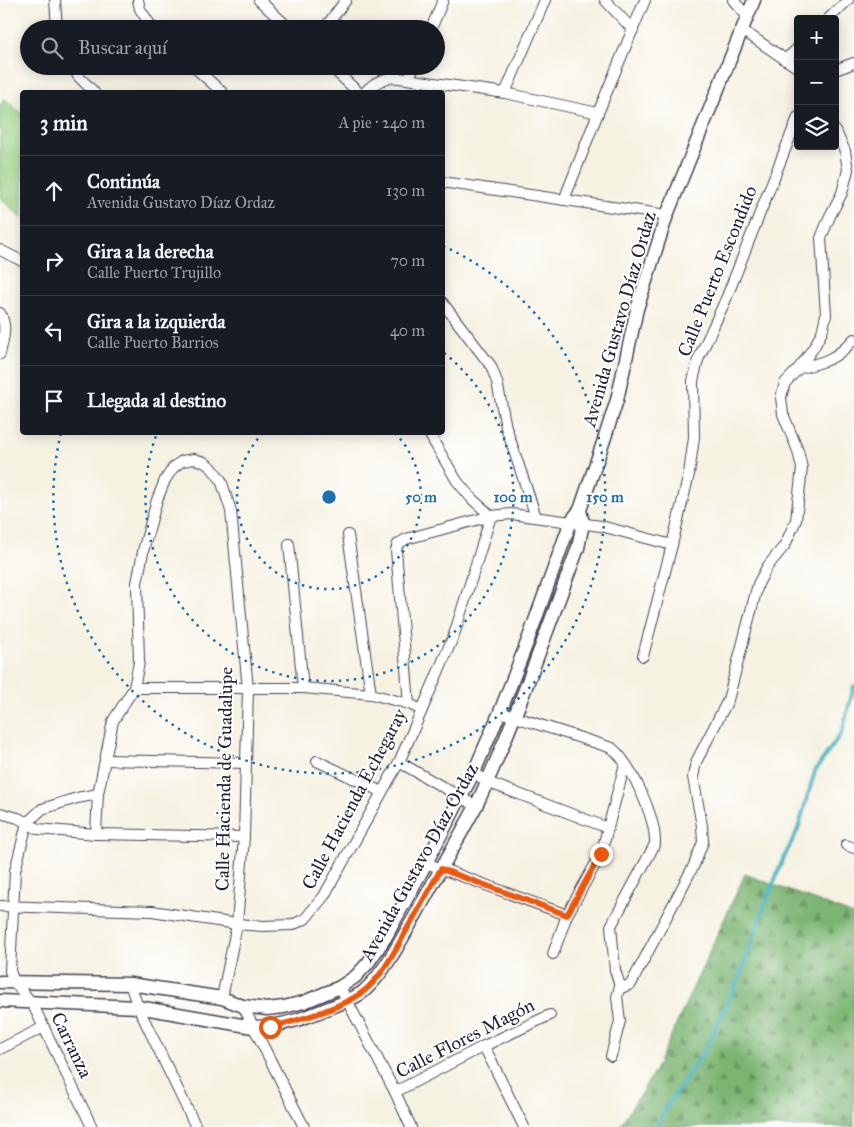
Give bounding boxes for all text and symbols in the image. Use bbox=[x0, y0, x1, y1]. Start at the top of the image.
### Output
map controls bbox=[794, 15, 839, 150]
button: + bbox=[794, 15, 839, 60]
search box bbox=[20, 20, 445, 75]
icon: search bbox=[38, 34, 66, 62]
text: Buscar aquí bbox=[78, 36, 167, 59]
button: − bbox=[794, 60, 839, 105]
button: layers bbox=[794, 105, 839, 150]
text: 3 min bbox=[40, 110, 88, 136]
text: A pie · 240 m bbox=[338, 113, 425, 132]
text: Continúa bbox=[87, 170, 160, 193]
icon: ahead bbox=[40, 177, 68, 205]
text: 130 m bbox=[386, 181, 425, 200]
street label: Calle Puerto Escondido bbox=[672, 182, 762, 360]
text: Avenida Gustavo Díaz Ordaz bbox=[87, 193, 275, 212]
street label: Avenida Gustavo Díaz Ordaz bbox=[577, 208, 661, 430]
text: Gira a la derecha bbox=[87, 240, 214, 263]
icon: right bbox=[40, 247, 68, 275]
text: 70 m bbox=[390, 251, 425, 270]
text: Calle Puerto Trujillo bbox=[87, 263, 221, 282]
text: Gira a la izquierda bbox=[87, 310, 226, 333]
icon: left bbox=[40, 317, 68, 345]
text: 40 m bbox=[390, 321, 425, 340]
text: Calle Puerto Barrios bbox=[87, 333, 219, 352]
icon: arrive bbox=[40, 387, 68, 415]
text: Llegada al destino bbox=[87, 389, 226, 412]
centre of rings bbox=[320, 488, 338, 506]
text: 50 m bbox=[405, 488, 437, 506]
text: 100 m bbox=[493, 488, 533, 506]
text: 150 m bbox=[586, 488, 624, 506]
street label: Calle Hacienda de Guadalupe bbox=[211, 667, 237, 891]
street label: Calle Hacienda Echegaray bbox=[297, 704, 413, 894]
street label: Avenida Gustavo Díaz Ordaz bbox=[354, 759, 483, 966]
route end bbox=[590, 843, 613, 866]
street label: Calle Flores Magón bbox=[392, 993, 539, 1084]
street label: Carranza bbox=[46, 1008, 98, 1083]
route start bbox=[259, 1016, 282, 1039]

